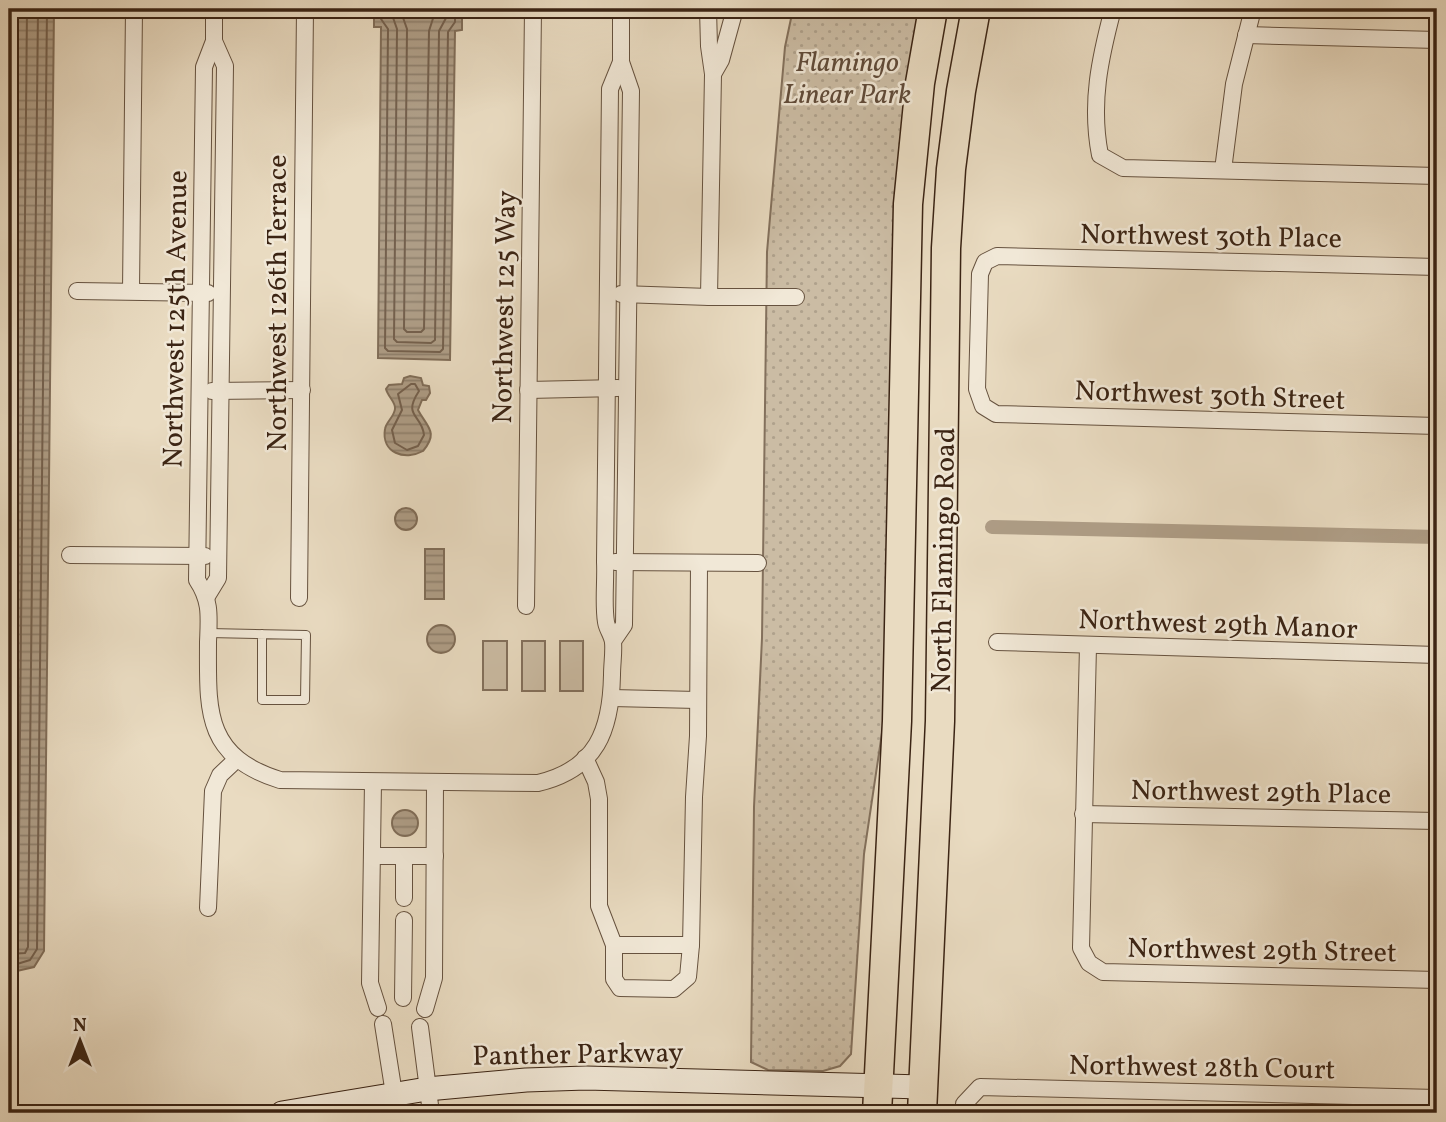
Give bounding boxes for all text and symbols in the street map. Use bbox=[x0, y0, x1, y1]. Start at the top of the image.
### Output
park label: Flamingo Linear Park bbox=[783, 44, 911, 115]
street label: Northwest 126th Terrace bbox=[259, 154, 298, 452]
street label: Northwest 125th Avenue bbox=[154, 170, 199, 468]
street label: Northwest 125 Way bbox=[484, 190, 527, 424]
street label: Northwest 30th Place bbox=[1080, 216, 1342, 259]
street label: Northwest 30th Street bbox=[1074, 372, 1346, 421]
street label: North Flamingo Road bbox=[923, 427, 966, 693]
street label: Northwest 29th Manor bbox=[1077, 601, 1359, 650]
street label: Northwest 29th Place bbox=[1130, 772, 1392, 815]
street label: Northwest 29th Street bbox=[1127, 930, 1397, 973]
north arrow bbox=[46, 1006, 116, 1076]
text: N bbox=[73, 1013, 87, 1039]
street label: Panther Parkway bbox=[472, 1034, 684, 1077]
street label: Northwest 28th Court bbox=[1068, 1047, 1336, 1090]

